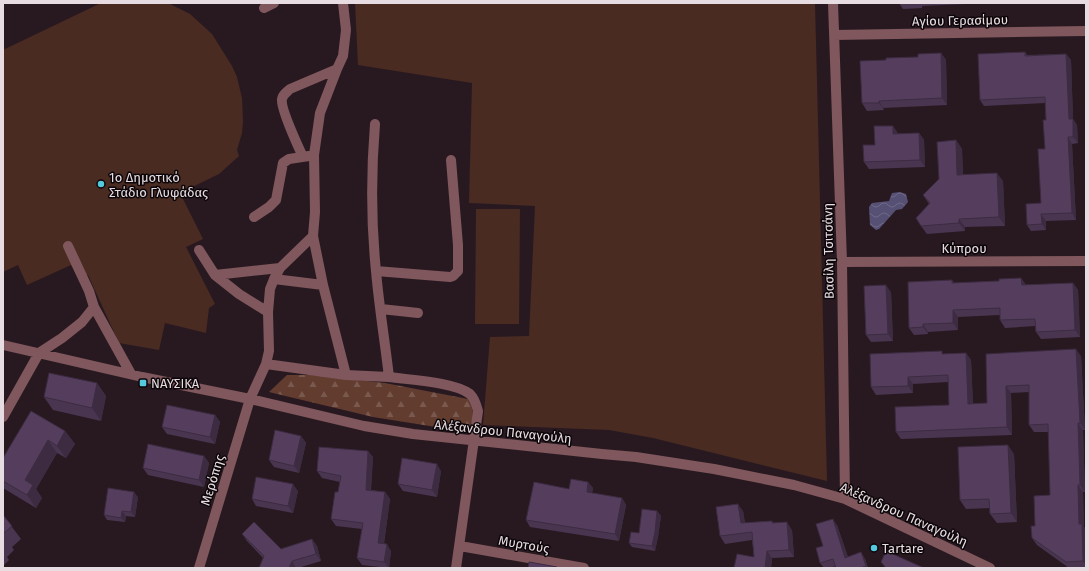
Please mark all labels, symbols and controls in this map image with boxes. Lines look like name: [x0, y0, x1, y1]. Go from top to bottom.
street label: Αγίου Γερασίμου: [912, 12, 1008, 29]
place label: 1ο Δημοτικό Στάδιο Γλυφάδας: [109, 170, 208, 200]
marker: 1ο Δημοτικό Στάδιο Γλυφάδας: [96, 179, 106, 189]
street label: Βασίλη Τσιτσάνη: [820, 203, 837, 299]
street label: Κύπρου: [941, 241, 987, 256]
place label: ΝΑΥΣΙΚΑ: [151, 376, 200, 391]
marker: ΝΑΥΣΙΚΑ: [138, 378, 148, 388]
street label: Αλέξανδρου Παναγούλη: [433, 417, 572, 447]
street label: Μερόπης: [198, 453, 227, 508]
street label: Αλέξανδρου Παναγούλη: [837, 480, 970, 550]
street label: Μυρτούς: [497, 533, 551, 556]
place label: Tartare: [882, 541, 924, 556]
marker: Tartare: [869, 543, 879, 553]

